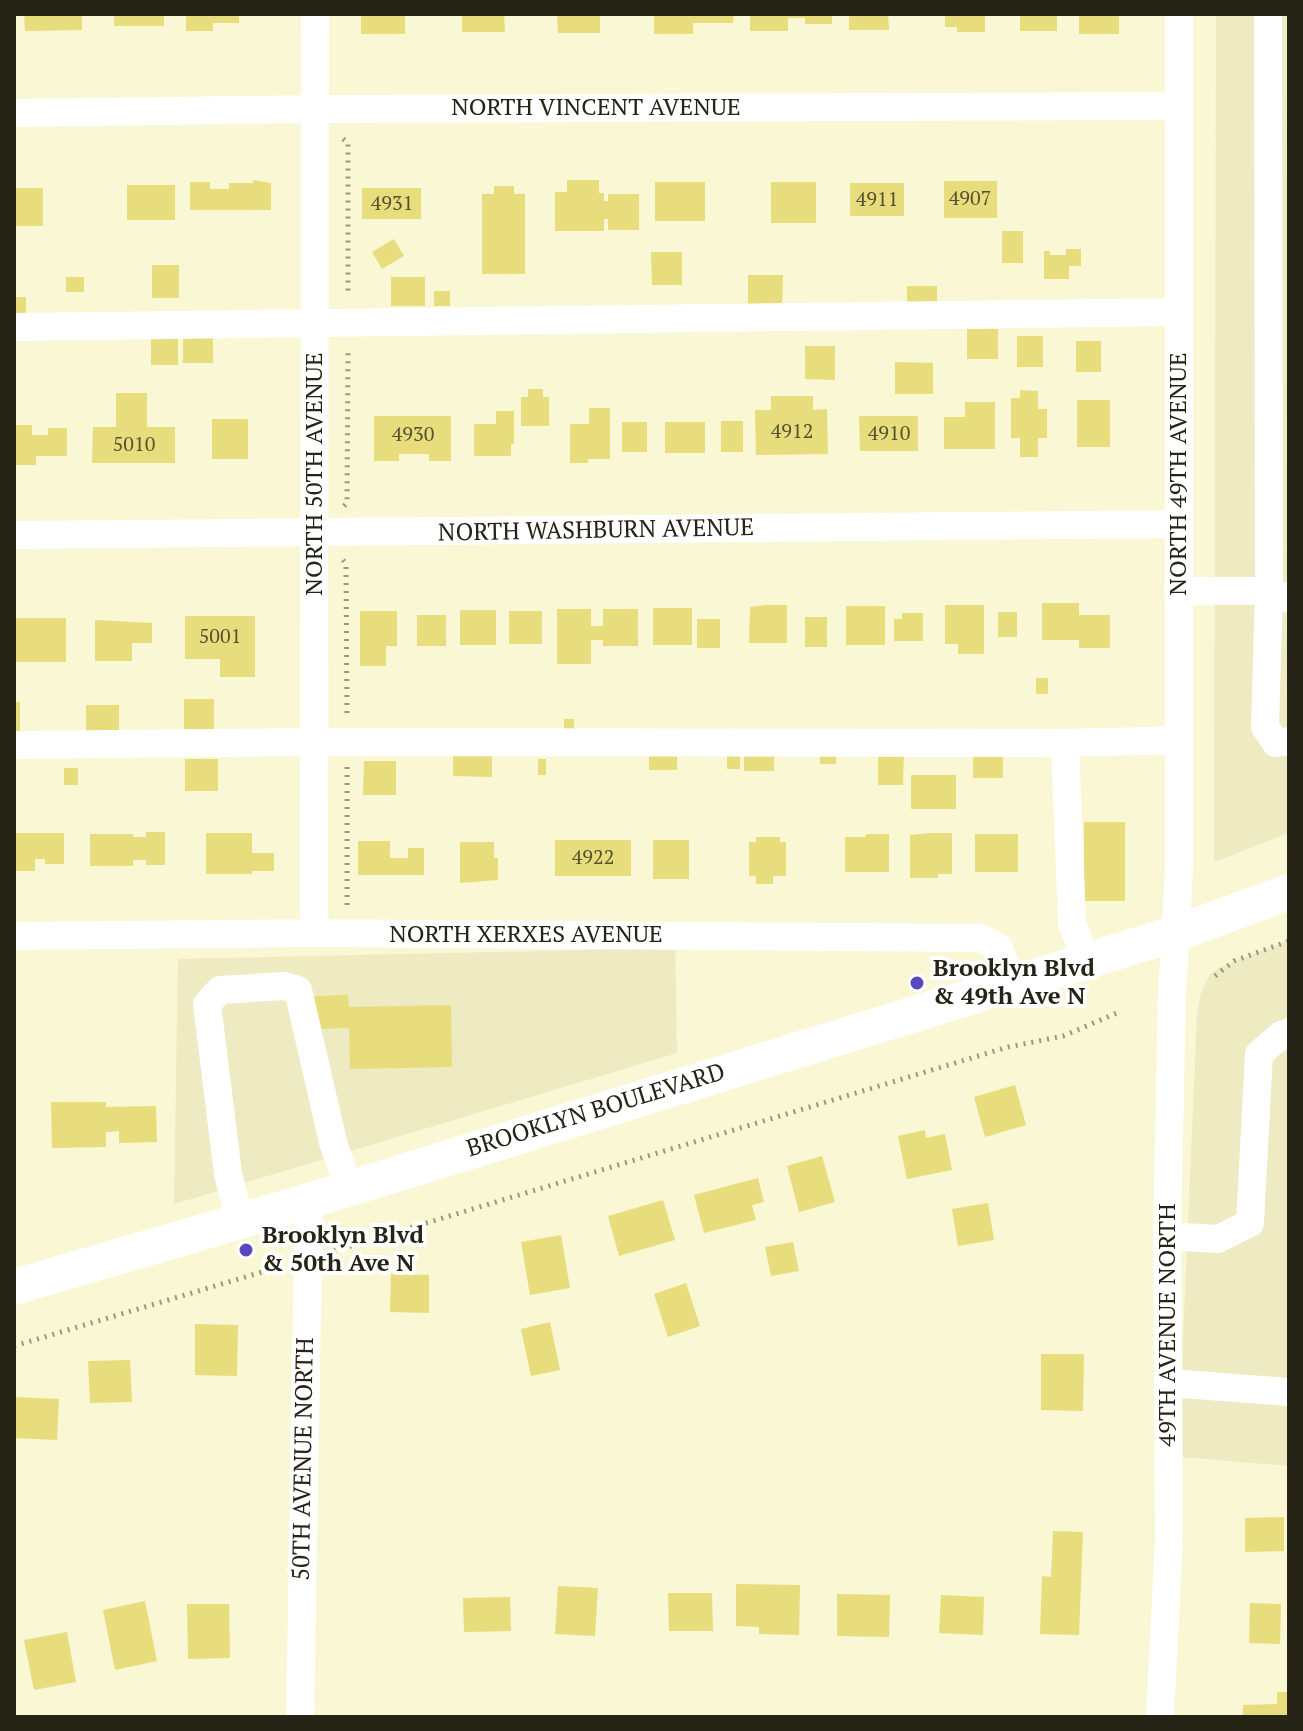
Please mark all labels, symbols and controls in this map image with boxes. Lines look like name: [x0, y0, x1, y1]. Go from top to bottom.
street label: NORTH VINCENT AVENUE: [451, 94, 741, 122]
house number: 4907: [949, 187, 991, 211]
house number: 4911: [856, 188, 898, 212]
house number: 4931: [371, 192, 413, 216]
street label: NORTH 50TH AVENUE: [301, 352, 329, 596]
street label: NORTH 49TH AVENUE: [1165, 352, 1193, 596]
house number: 4912: [771, 420, 813, 444]
house number: 4910: [868, 422, 910, 446]
house number: 4930: [392, 423, 434, 447]
house number: 5010: [113, 433, 155, 457]
street label: NORTH WASHBURN AVENUE: [438, 514, 754, 548]
house number: 5001: [199, 625, 241, 649]
house number: 4922: [572, 846, 614, 870]
street label: NORTH XERXES AVENUE: [389, 921, 663, 949]
place label: Brooklyn Blvd & 49th Ave N: [933, 955, 1095, 1011]
marker: Brooklyn Blvd & 49th Ave N: [908, 974, 926, 992]
street label: BROOKLYN BOULEVARD: [463, 1058, 729, 1164]
street label: 49TH AVENUE NORTH: [1154, 1203, 1182, 1447]
place label: Brooklyn Blvd & 50th Ave N: [262, 1222, 424, 1278]
marker: Brooklyn Blvd & 50th Ave N: [237, 1241, 255, 1259]
street label: 50TH AVENUE NORTH: [287, 1337, 321, 1581]

